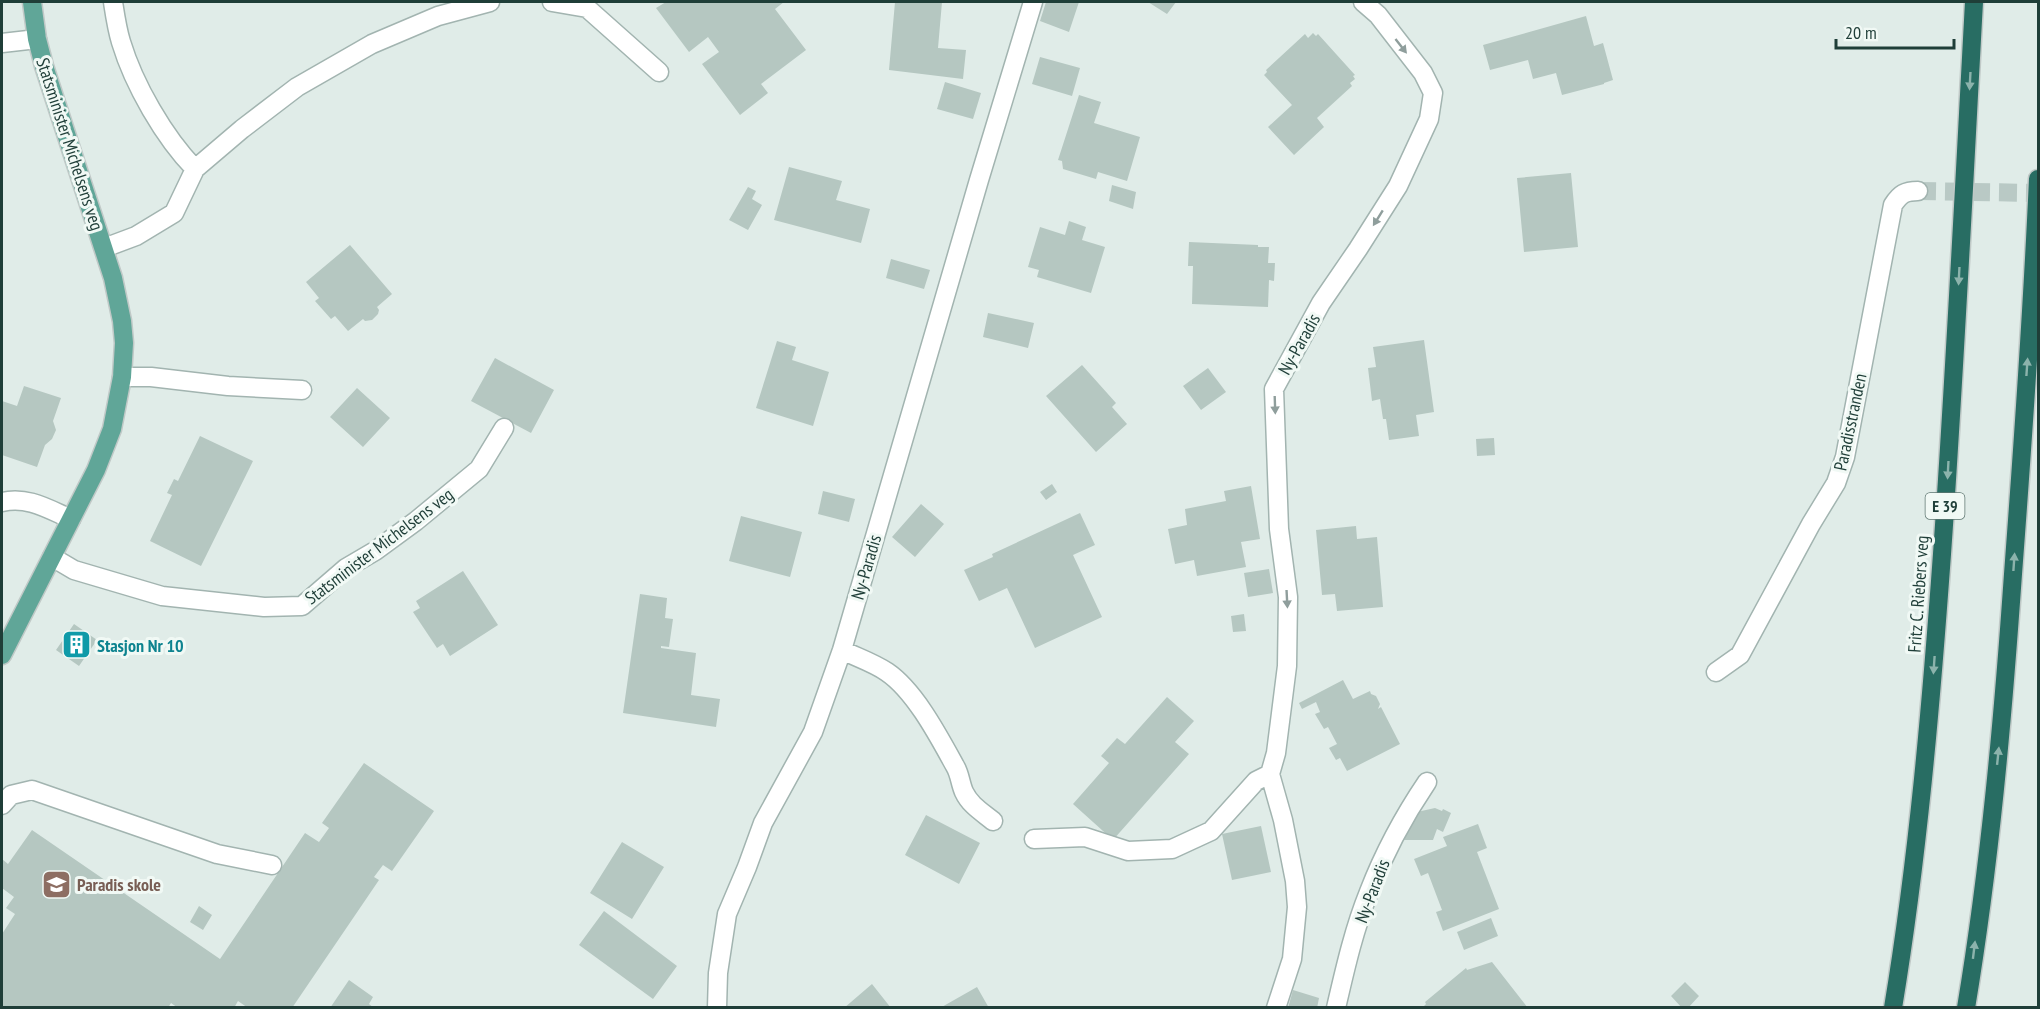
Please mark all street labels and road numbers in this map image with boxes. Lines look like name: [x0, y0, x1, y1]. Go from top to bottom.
street label: Statsminister Michelsens veg: [31, 55, 109, 233]
street label: Ny-Paradis: [1273, 309, 1325, 379]
street label: Paradisstranden: [1828, 371, 1872, 473]
street label: Statsminister Michelsens veg: [300, 483, 458, 609]
road number: E 39: [1926, 493, 1964, 519]
street label: Ny-Paradis: [846, 532, 886, 602]
street label: Fritz C. Riebers veg: [1902, 535, 1934, 653]
street label: Ny-Paradis: [1349, 856, 1395, 926]

